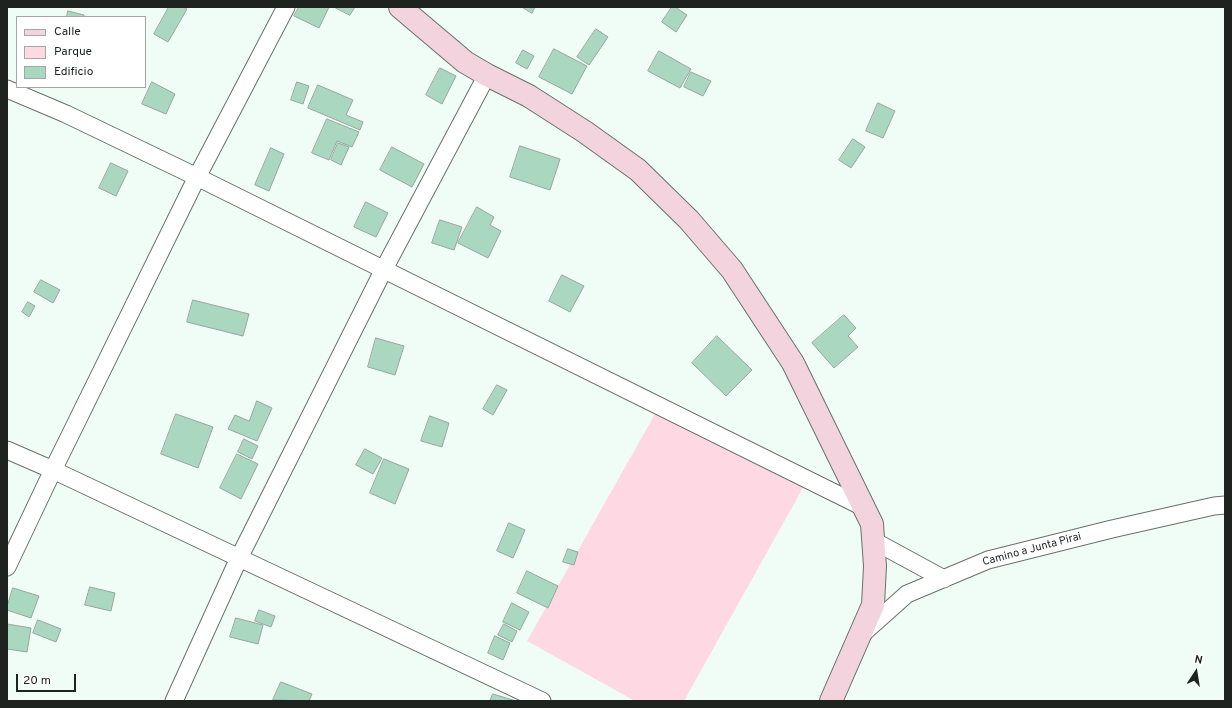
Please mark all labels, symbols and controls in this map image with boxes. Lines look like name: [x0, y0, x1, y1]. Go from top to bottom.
legend: [16, 16, 146, 88]
text: Calle: [54, 24, 81, 40]
text: Parque: [54, 44, 92, 60]
text: Edificio: [54, 64, 93, 80]
street label: Camino a Junta Pirai: [981, 530, 1083, 570]
north arrow: [1176, 652, 1216, 692]
text: N: [1193, 653, 1204, 668]
scale bar: [18, 666, 78, 692]
text: 20 m: [23, 673, 51, 689]

